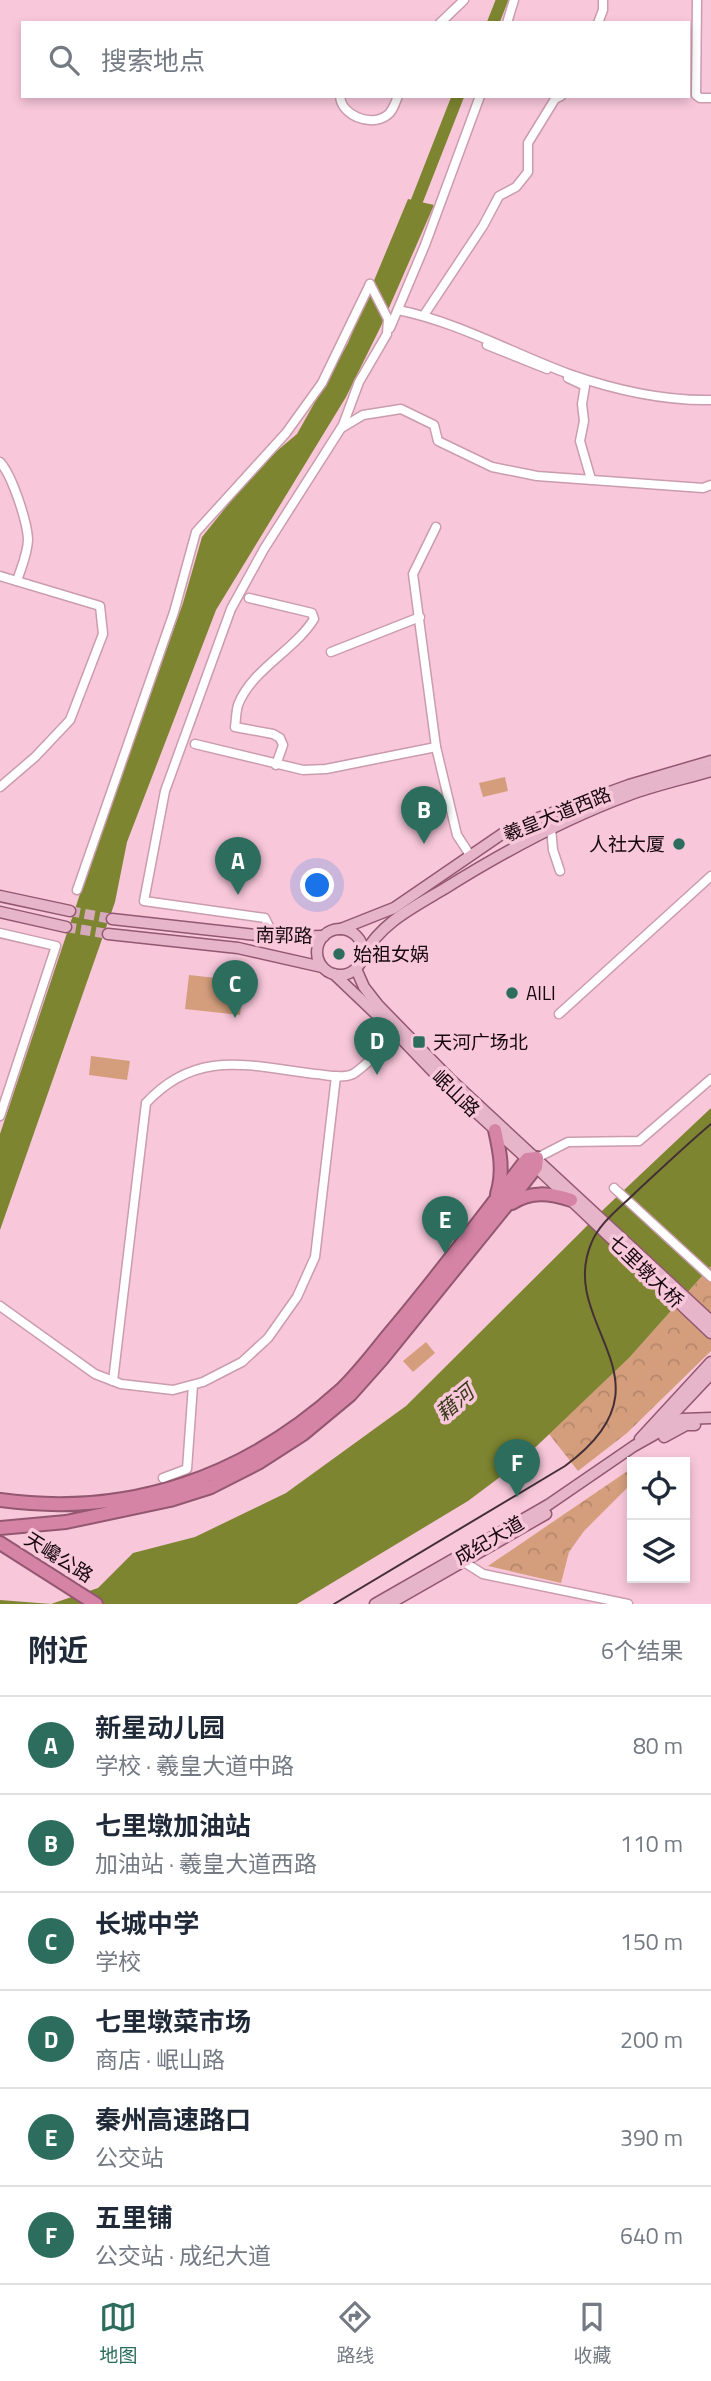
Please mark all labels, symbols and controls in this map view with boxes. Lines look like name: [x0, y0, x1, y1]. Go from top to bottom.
search box: [21, 21, 690, 98]
icon: search: [45, 41, 83, 79]
text: 搜索地点: [101, 41, 205, 80]
street label: 羲皇大道西路: [499, 779, 615, 848]
pin: B: [401, 786, 447, 844]
place label: 人社大厦: [589, 829, 665, 858]
marker: 人社大厦: [671, 836, 687, 852]
pin: A: [215, 837, 261, 895]
your location: [300, 868, 334, 902]
street label: 南郭路: [255, 920, 313, 949]
place label: 始祖女娲: [353, 939, 429, 968]
marker: 始祖女娲: [331, 946, 347, 962]
pin: C: [212, 960, 258, 1018]
place label: AILI: [526, 978, 556, 1007]
marker: AILI: [504, 985, 520, 1001]
pin: D: [354, 1017, 400, 1075]
place label: 天河广场北: [433, 1027, 528, 1056]
marker: 天河广场北: [411, 1034, 427, 1050]
street label: 岷山路: [426, 1062, 487, 1123]
pin: E: [422, 1196, 468, 1254]
street label: 七里墩大桥: [602, 1227, 691, 1314]
water label: 藉河: [428, 1374, 484, 1428]
pin: F: [494, 1439, 540, 1497]
map controls: [627, 1457, 690, 1583]
button: locate: [627, 1457, 690, 1520]
street label: 成纪大道: [449, 1508, 529, 1571]
button: layers: [627, 1520, 690, 1583]
street label: 天巉公路: [19, 1524, 99, 1589]
text: 附近: [28, 1627, 88, 1673]
text: 6个结果: [601, 1633, 683, 1668]
text: 新星动儿园: [95, 1708, 225, 1747]
text: A: [44, 1728, 58, 1763]
text: 80 m: [633, 1728, 683, 1763]
text: 学校 · 羲皇大道中路: [95, 1748, 294, 1783]
text: 七里墩加油站: [95, 1806, 251, 1845]
text: B: [44, 1826, 58, 1861]
text: 110 m: [620, 1826, 683, 1861]
text: 加油站 · 羲皇大道西路: [95, 1846, 317, 1881]
text: 长城中学: [95, 1904, 199, 1943]
text: C: [45, 1924, 57, 1959]
text: 150 m: [620, 1924, 683, 1959]
text: 学校: [95, 1944, 141, 1979]
text: 七里墩菜市场: [95, 2002, 251, 2041]
text: D: [44, 2022, 58, 2057]
text: 200 m: [620, 2022, 683, 2057]
text: 商店 · 岷山路: [95, 2042, 225, 2077]
text: 秦州高速路口: [95, 2100, 251, 2139]
text: E: [45, 2120, 57, 2155]
text: 390 m: [620, 2120, 683, 2155]
text: 公交站: [95, 2140, 164, 2175]
text: 五里铺: [95, 2198, 173, 2237]
text: F: [45, 2218, 57, 2253]
text: 640 m: [620, 2218, 683, 2253]
text: 公交站 · 成纪大道: [95, 2238, 271, 2273]
tab: 地图: [99, 2298, 138, 2369]
tab: 路线: [336, 2298, 375, 2369]
tab: 收藏: [573, 2298, 612, 2369]

